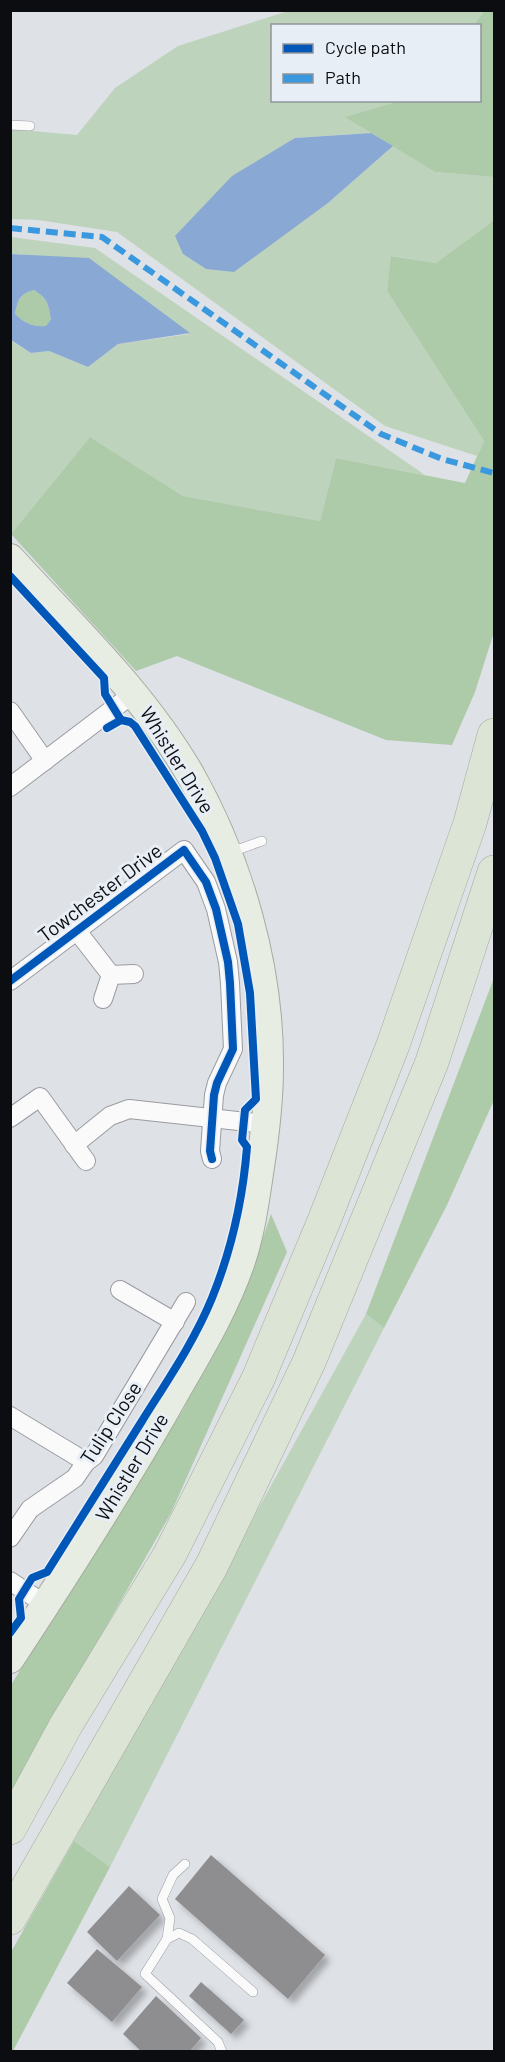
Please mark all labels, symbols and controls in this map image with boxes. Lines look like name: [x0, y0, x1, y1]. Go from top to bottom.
legend: [271, 24, 481, 102]
text: Cycle path: [325, 36, 406, 58]
text: Path: [325, 66, 361, 88]
street label: Whistler Drive: [135, 702, 220, 817]
street label: Towchester Drive: [33, 838, 166, 947]
street label: Tulip Close: [75, 1377, 146, 1468]
street label: Whistler Drive: [90, 1408, 173, 1525]

